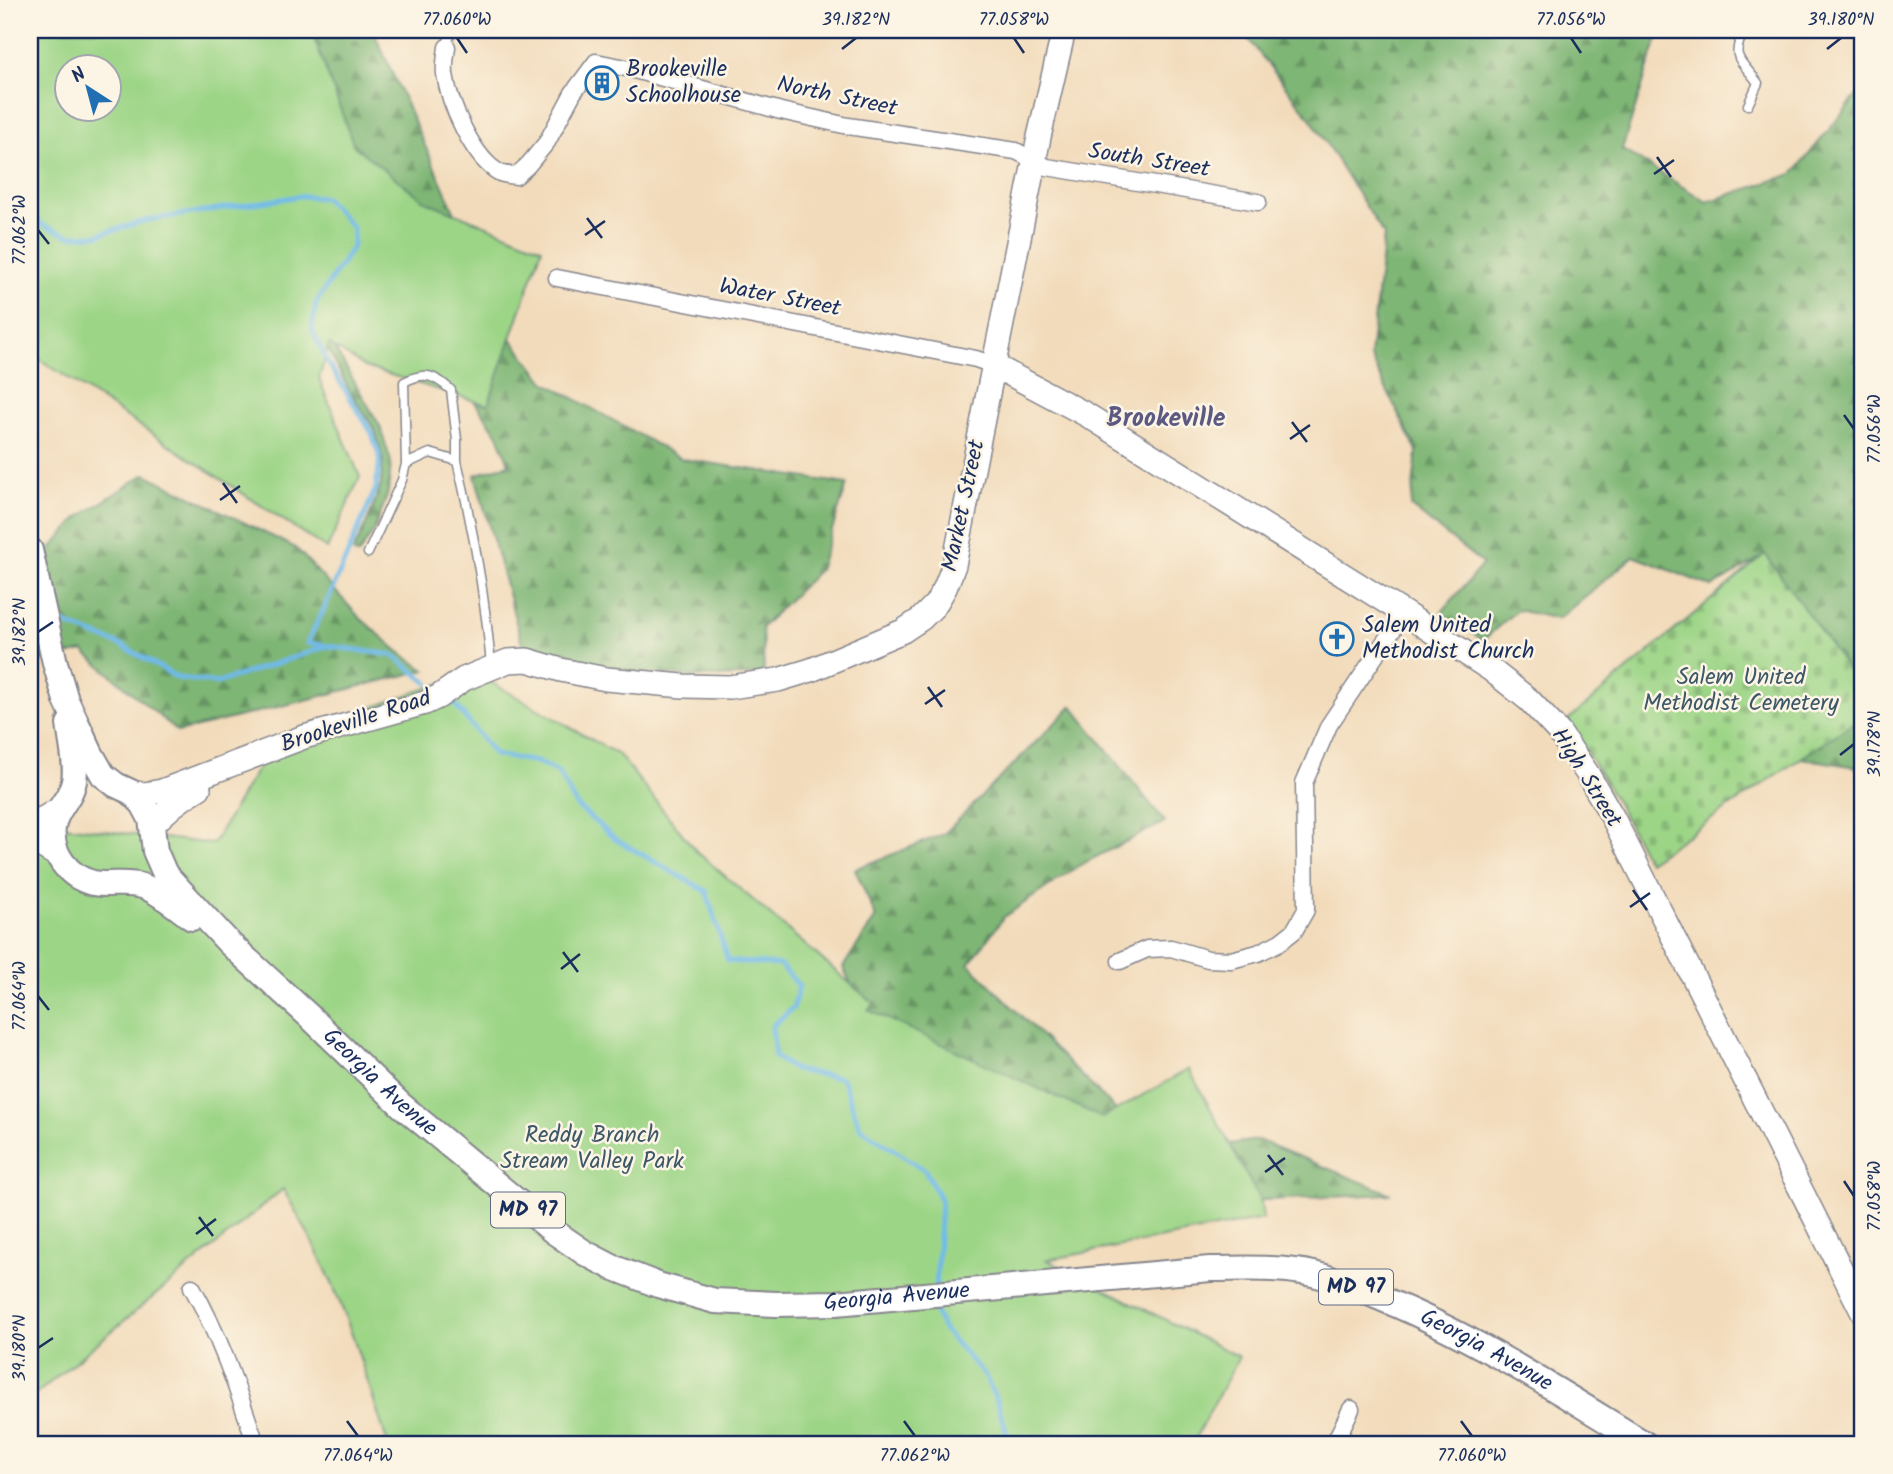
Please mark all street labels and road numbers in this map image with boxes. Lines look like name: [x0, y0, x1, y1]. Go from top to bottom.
street label: North Street: [773, 67, 902, 128]
street label: South Street: [1086, 134, 1213, 189]
street label: Water Street: [716, 269, 845, 328]
street label: Market Street: [932, 436, 996, 575]
street label: Brookeville Road: [276, 681, 436, 763]
street label: High Street: [1541, 721, 1631, 836]
street label: Georgia Avenue: [314, 1020, 445, 1146]
road number: MD 97: [491, 1192, 565, 1228]
road number: MD 97: [1319, 1270, 1393, 1304]
street label: Georgia Avenue: [823, 1273, 971, 1321]
street label: Georgia Avenue: [1414, 1300, 1560, 1402]

